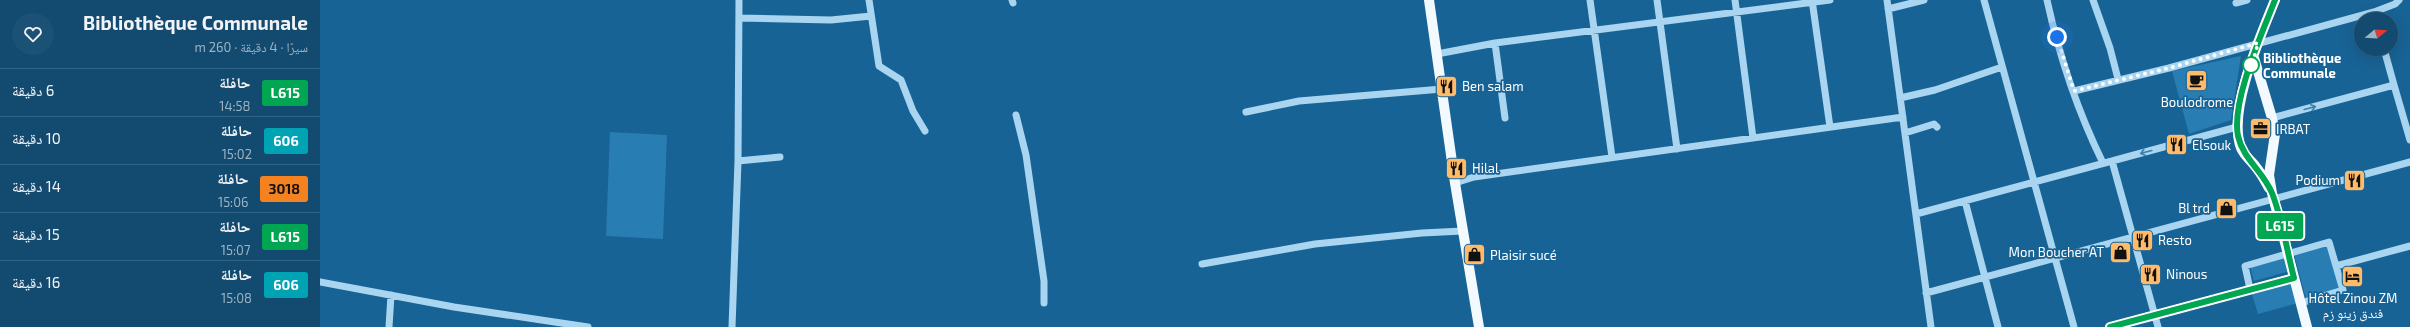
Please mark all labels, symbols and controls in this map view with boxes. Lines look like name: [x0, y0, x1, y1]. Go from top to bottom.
text: Bibliothèque Communale: [83, 11, 308, 34]
north arrow: [2354, 12, 2398, 56]
map controls: [2354, 12, 2398, 56]
button: heart: [12, 13, 54, 55]
your location: [2047, 27, 2067, 47]
text: سيرًا · 4 دقيقة · 260 m: [194, 39, 308, 55]
place label: Bibliothèque Communale: [2263, 50, 2341, 81]
marker: Bibliothèque Communale: [2242, 56, 2260, 74]
cafe icon: Boulodrome: [2184, 67, 2210, 93]
text: حافلة: [219, 73, 250, 91]
restaurant icon: Ben salam: [1434, 73, 1460, 99]
place label: Ben salam: [1462, 78, 1524, 94]
text: 6 دقيقة: [12, 81, 54, 99]
text: L615: [270, 84, 300, 101]
place label: Boulodrome: [2161, 94, 2233, 110]
text: 14:58: [219, 98, 250, 114]
one-way arrow: [2303, 104, 2316, 111]
office icon: IRBAT: [2247, 116, 2273, 142]
text: حافلة: [221, 121, 252, 139]
place label: IRBAT: [2276, 121, 2311, 137]
text: 10 دقيقة: [12, 129, 61, 147]
text: 606: [273, 132, 299, 149]
restaurant icon: Elsouk: [2164, 132, 2190, 158]
place label: Elsouk: [2192, 137, 2232, 153]
text: 15:02: [222, 146, 252, 162]
one-way arrow: [2140, 149, 2153, 156]
restaurant icon: Hilal: [1443, 155, 1469, 181]
place label: Hilal: [1472, 160, 1499, 176]
restaurant icon: Podium: [2342, 167, 2368, 193]
text: حافلة: [217, 169, 248, 187]
place label: Podium: [2296, 172, 2340, 188]
text: 14 دقيقة: [12, 177, 61, 195]
text: 3018: [268, 180, 300, 197]
text: 15:06: [218, 194, 248, 210]
shop icon: Bl trd: [2213, 195, 2239, 221]
place label: Bl trd: [2178, 200, 2210, 216]
line badge: L615: [2252, 213, 2308, 239]
text: حافلة: [219, 217, 250, 235]
text: L615: [2265, 217, 2295, 234]
text: 15 دقيقة: [12, 225, 60, 243]
restaurant icon: Resto: [2129, 227, 2155, 253]
text: L615: [270, 228, 300, 245]
place label: Resto: [2158, 232, 2192, 248]
shop icon: Mon Boucher AT: [2107, 239, 2133, 265]
text: 15:07: [221, 242, 250, 258]
shop icon: Plaisir sucé: [1461, 242, 1487, 268]
place label: Mon Boucher AT: [2009, 244, 2104, 260]
place label: Plaisir sucé: [1490, 247, 1557, 263]
restaurant icon: Ninous: [2138, 261, 2164, 287]
hotel icon: Hôtel Zinou ZM فندق زينو زم: [2340, 263, 2366, 289]
text: حافلة: [221, 265, 252, 283]
place label: Ninous: [2166, 266, 2207, 282]
text: 16 دقيقة: [12, 273, 60, 291]
text: 606: [273, 276, 299, 293]
text: 15:08: [221, 290, 252, 306]
place label: Hôtel Zinou ZM فندق زينو زم: [2308, 290, 2398, 322]

